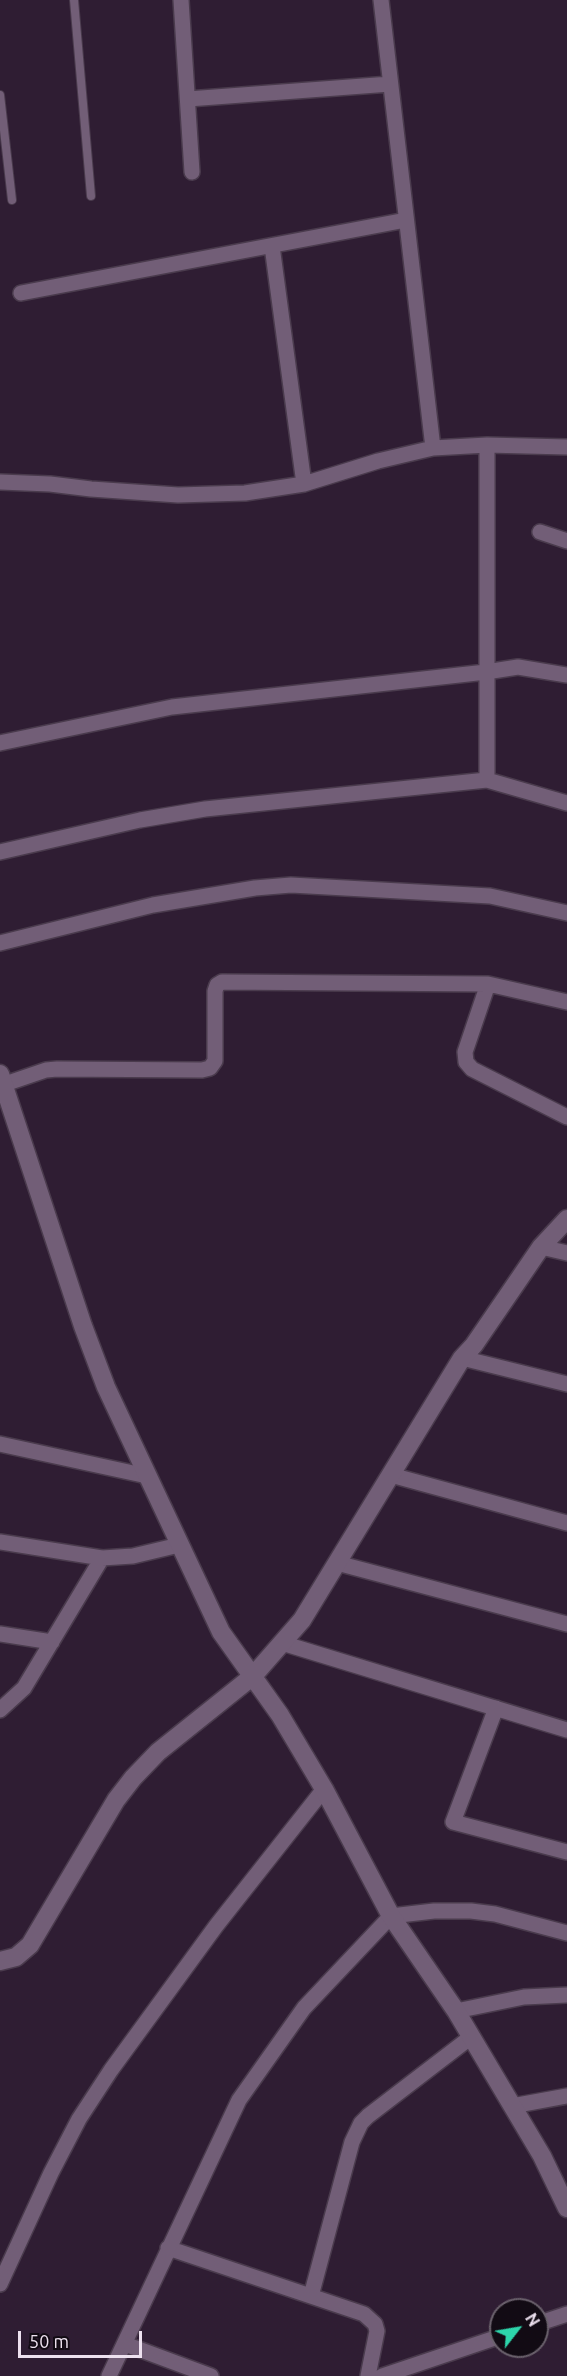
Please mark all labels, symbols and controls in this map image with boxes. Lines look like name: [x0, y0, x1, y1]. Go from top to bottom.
north arrow: [489, 2298, 549, 2358]
text: N: [522, 2310, 544, 2330]
scale bar: [21, 2319, 146, 2357]
text: 50 m: [29, 2331, 69, 2351]

